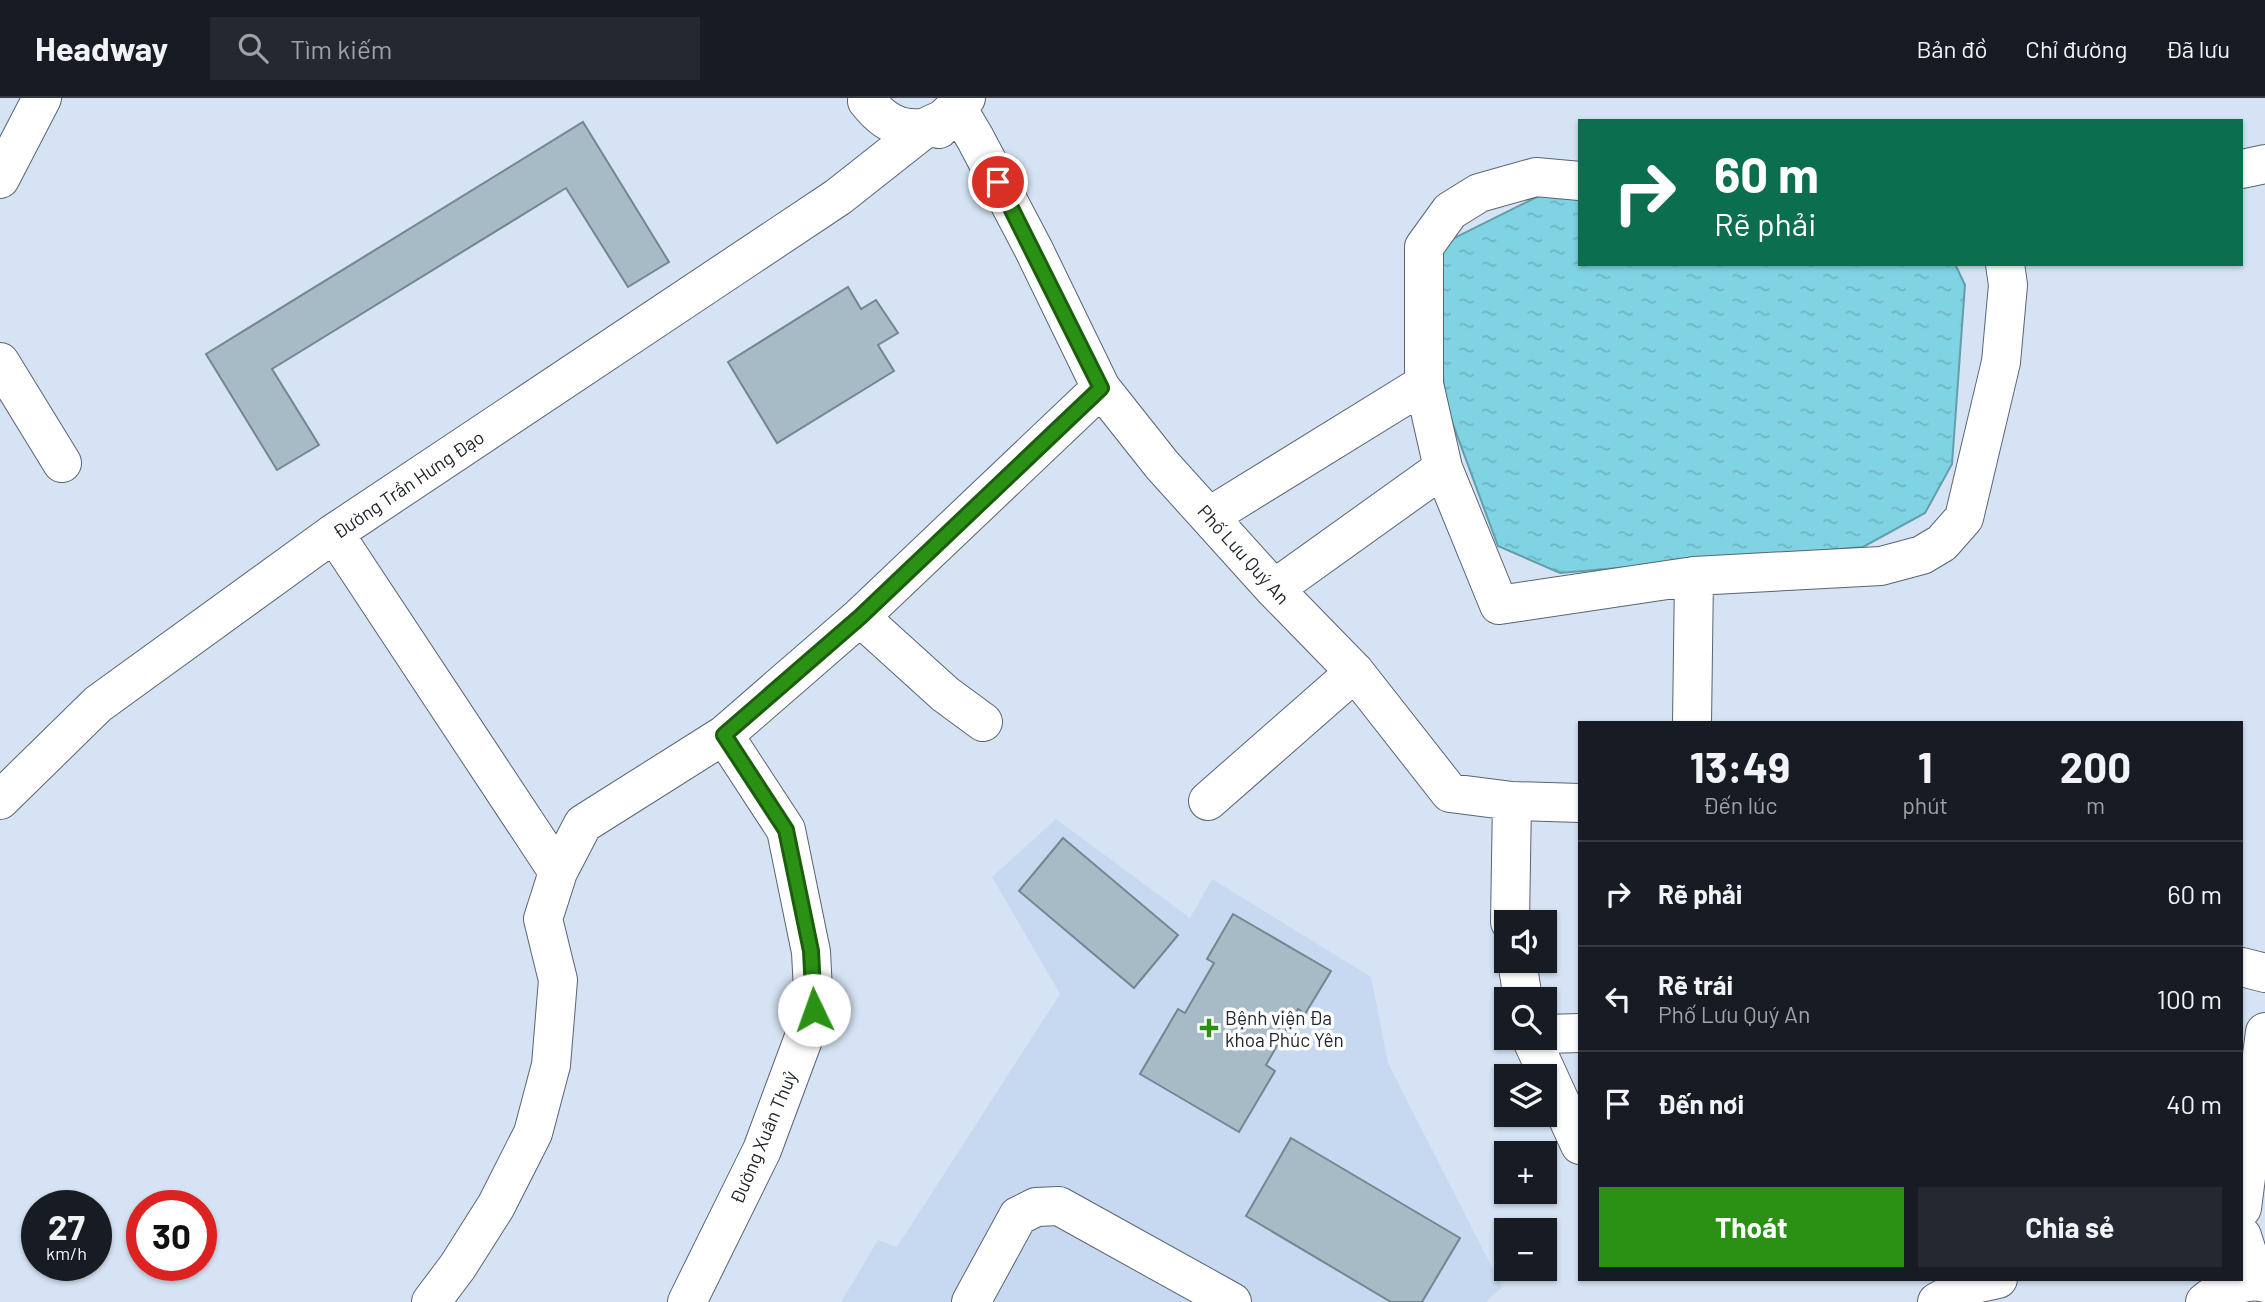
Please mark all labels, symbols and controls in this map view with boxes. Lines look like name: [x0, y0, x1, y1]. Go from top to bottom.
search box: [210, 17, 700, 80]
text: Headway: [35, 28, 168, 68]
icon: search: [234, 29, 272, 67]
text: Tìm kiếm: [290, 33, 392, 64]
text: Bản đồ: [1916, 34, 1987, 63]
text: Chỉ đường: [2025, 34, 2127, 63]
text: Đã lưu: [2165, 34, 2230, 63]
text: 60 m: [1714, 144, 1819, 203]
icon: right: [1599, 147, 1690, 238]
pin: [968, 152, 1028, 212]
icon: arrive: [979, 163, 1017, 201]
text: Rẽ phải: [1714, 204, 1816, 242]
street label: Đường Trần Hưng Đạo: [328, 425, 488, 543]
street label: Phố Lưu Quý An: [1193, 500, 1295, 608]
text: 13:49: [1690, 741, 1790, 791]
text: 1: [1918, 741, 1933, 791]
text: 200: [2060, 741, 2131, 791]
text: Đến lúc: [1703, 791, 1777, 819]
text: phút: [1902, 791, 1948, 819]
text: m: [2086, 791, 2105, 819]
icon: right: [1599, 875, 1637, 913]
text: Rẽ phải: [1658, 878, 1742, 909]
text: 60 m: [2167, 878, 2222, 909]
map controls: [1494, 910, 1557, 1281]
button: sound: [1494, 910, 1557, 973]
text: Rẽ trái: [1658, 969, 1733, 1000]
position arrow: [777, 973, 851, 1047]
icon: left: [1599, 980, 1637, 1018]
text: 100 m: [2157, 983, 2222, 1014]
button: search: [1494, 987, 1557, 1050]
text: Phố Lưu Quý An: [1658, 1000, 1810, 1028]
place label: Bệnh viện Đa khoa Phúc Yên: [1225, 1006, 1344, 1051]
marker: Bệnh viện Đa khoa Phúc Yên: [1199, 1018, 1219, 1038]
button: layers: [1494, 1064, 1557, 1127]
street label: Đường Xuân Thuỷ: [725, 1067, 802, 1207]
icon: arrive: [1599, 1085, 1637, 1123]
text: Đến nơi: [1658, 1088, 1744, 1119]
text: 40 m: [2166, 1088, 2222, 1119]
button: +: [1494, 1141, 1557, 1204]
button: Thoát: [1599, 1187, 1904, 1267]
button: Chia sẻ: [1918, 1187, 2222, 1267]
speed limit sign: 30: [126, 1190, 217, 1281]
text: 27: [48, 1205, 85, 1247]
button: −: [1494, 1218, 1557, 1281]
text: km/h: [46, 1242, 87, 1264]

